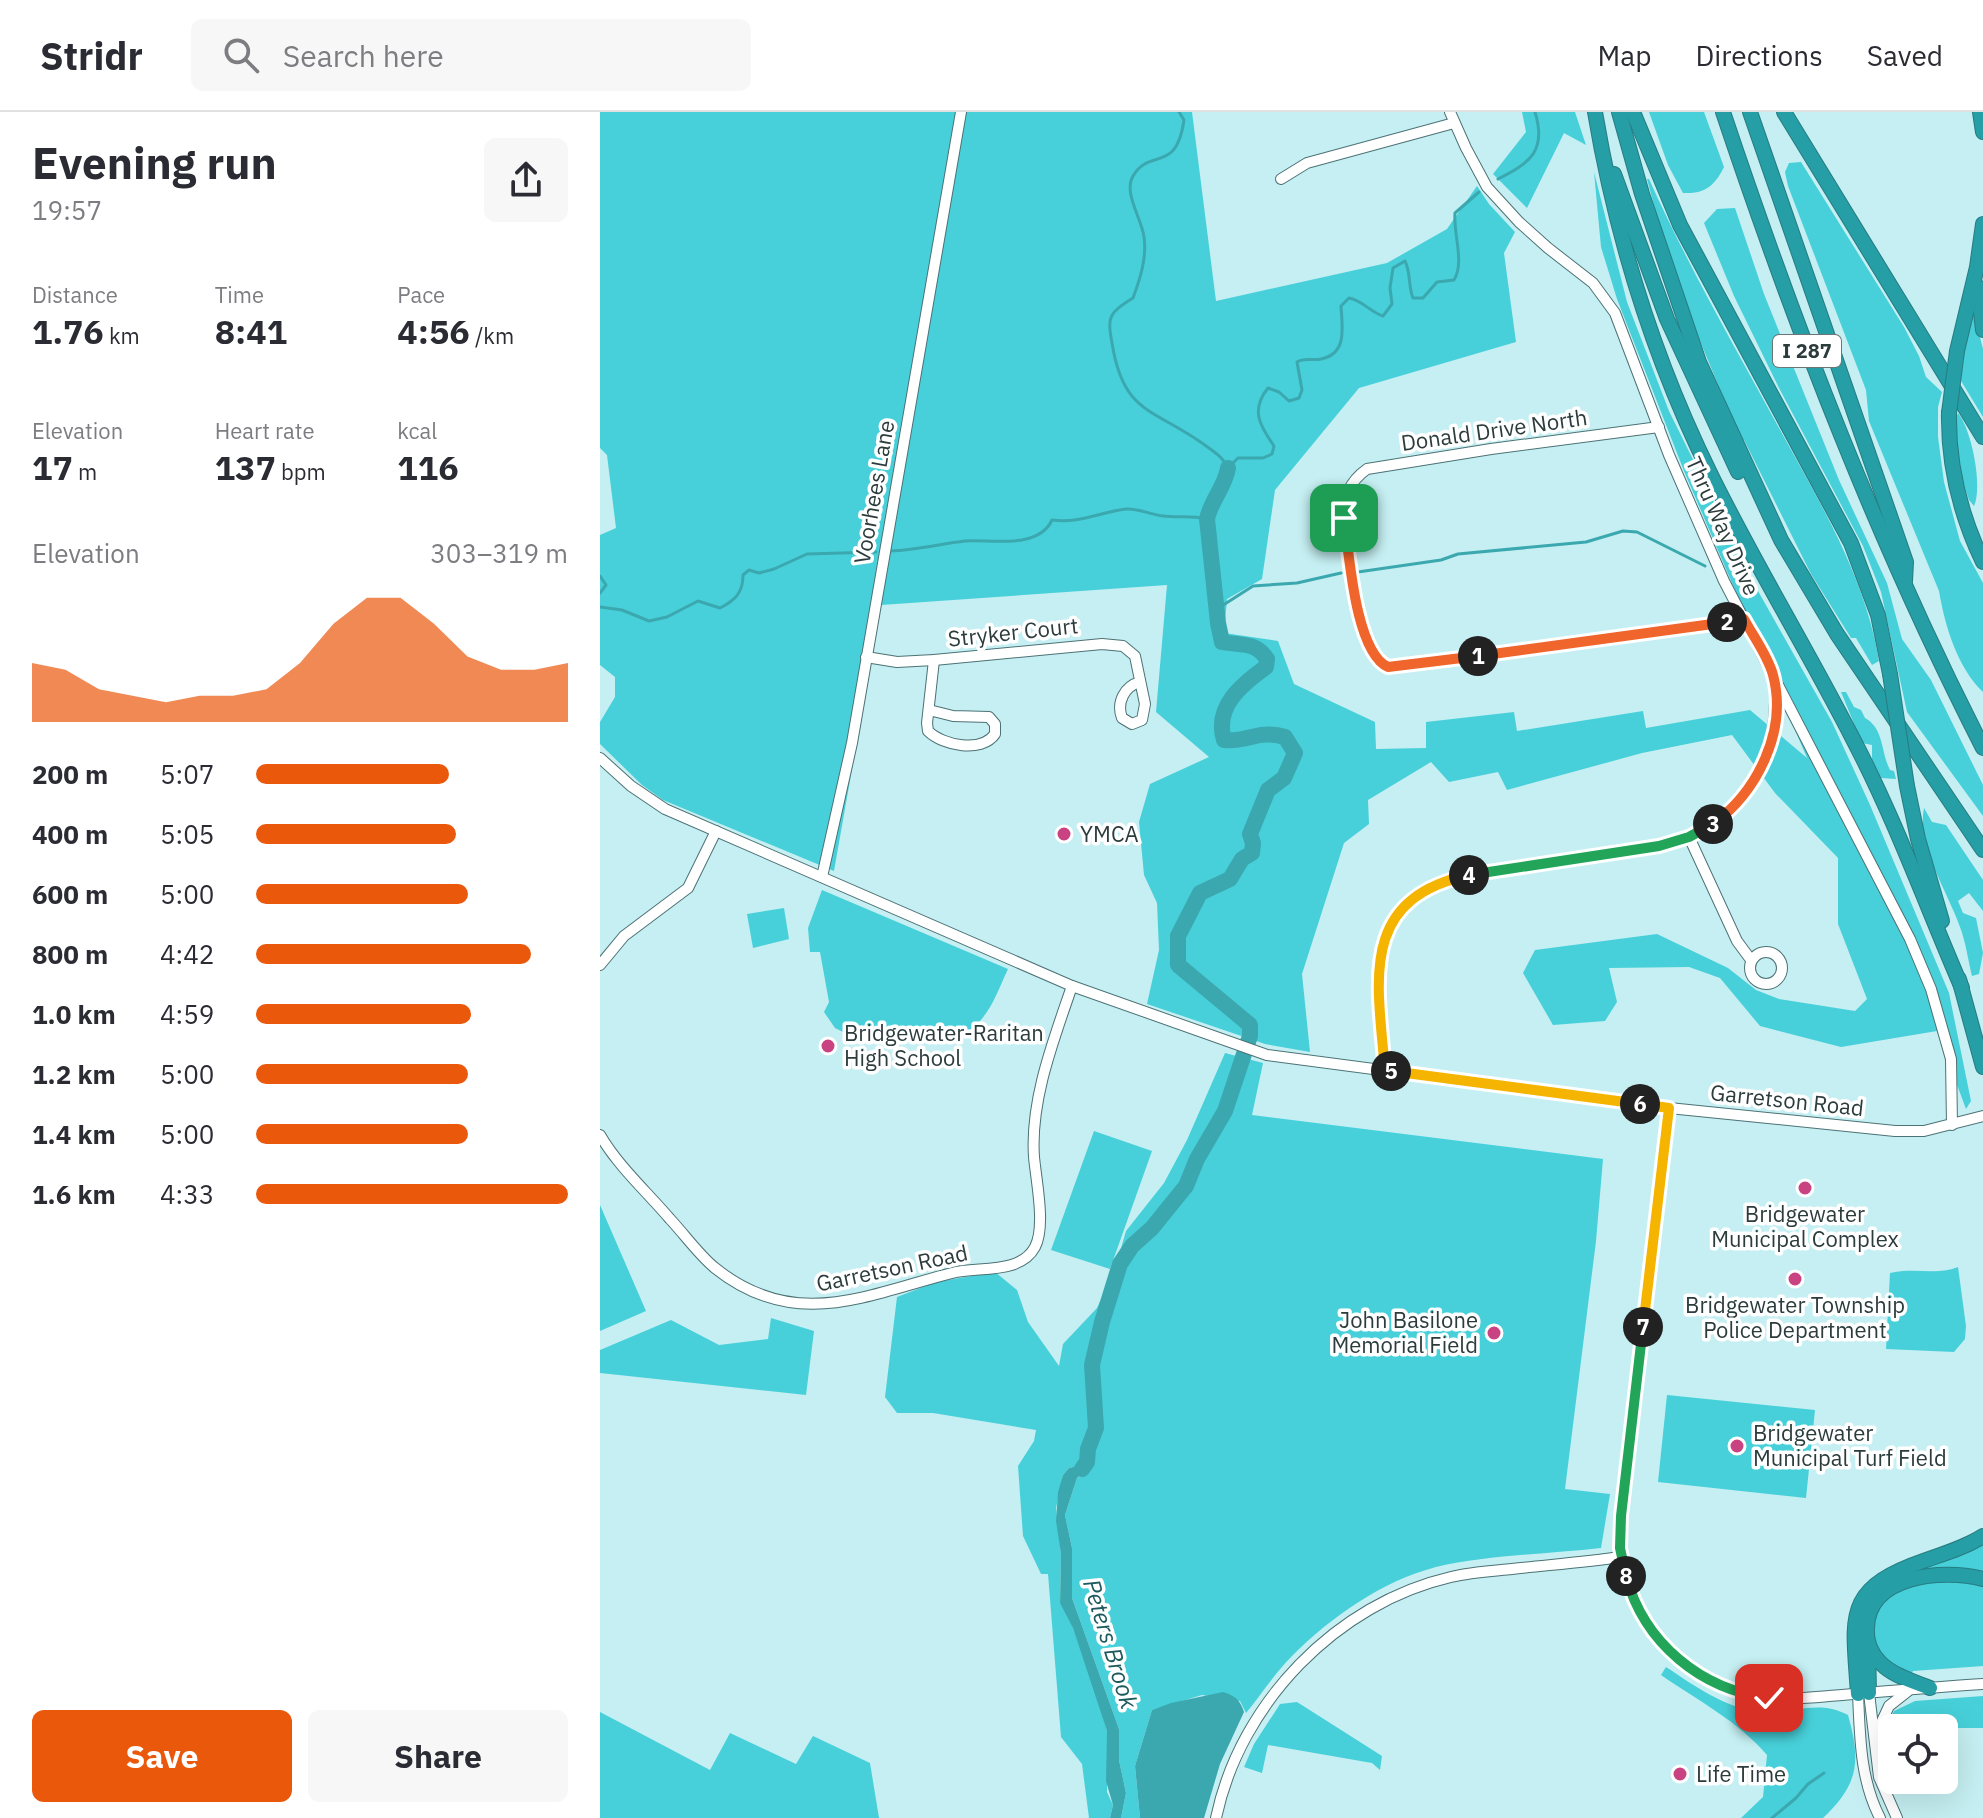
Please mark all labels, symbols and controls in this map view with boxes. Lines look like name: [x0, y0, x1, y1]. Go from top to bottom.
search box: [191, 19, 751, 91]
text: Stridr: [40, 31, 143, 80]
icon: search: [219, 33, 263, 77]
text: Search here: [283, 36, 444, 75]
text: Map: [1597, 37, 1651, 74]
text: Directions: [1695, 37, 1823, 74]
text: Saved: [1867, 37, 1943, 74]
text: Evening run: [32, 134, 277, 191]
button: share: [484, 138, 568, 222]
text: 19:57: [32, 193, 102, 227]
text: Distance: [32, 280, 118, 309]
text: Time: [215, 280, 264, 309]
text: Pace: [397, 280, 445, 309]
text: 1.76: [32, 309, 104, 353]
text: 8:41: [215, 309, 287, 353]
text: 4:56: [397, 309, 470, 353]
text: km: [104, 321, 140, 350]
text: /km: [470, 321, 514, 350]
road number: I 287: [1773, 335, 1841, 367]
street label: Donald Drive North: [1399, 402, 1589, 457]
text: Elevation: [32, 416, 123, 445]
text: Heart rate: [215, 416, 315, 445]
text: kcal: [397, 416, 437, 445]
street label: Voorhees Lane: [847, 418, 900, 566]
text: 17: [32, 445, 73, 489]
text: 137: [215, 445, 276, 489]
text: 116: [397, 445, 459, 489]
street label: Thru Way Drive: [1680, 452, 1767, 600]
text: m: [73, 457, 97, 486]
text: bpm: [276, 457, 326, 486]
pin: [1310, 484, 1378, 552]
icon: arrive: [1322, 496, 1366, 540]
text: Elevation: [32, 536, 140, 570]
text: 303–319 m: [430, 536, 568, 570]
pin: 2: [1707, 602, 1747, 642]
text: 2: [1720, 607, 1734, 636]
street label: Stryker Court: [946, 610, 1079, 653]
pin: 1: [1458, 636, 1498, 676]
text: 1: [1471, 641, 1485, 670]
text: 200 m: [32, 757, 108, 791]
text: 5:07: [160, 757, 214, 791]
pin: 3: [1693, 804, 1733, 844]
text: 3: [1706, 809, 1720, 838]
text: 400 m: [32, 817, 108, 851]
text: 5:05: [160, 817, 214, 851]
place label: YMCA: [1080, 819, 1139, 848]
marker: YMCA: [1055, 825, 1073, 843]
pin: 4: [1449, 855, 1489, 895]
text: 4: [1462, 860, 1476, 889]
text: 600 m: [32, 877, 108, 911]
text: 5:00: [160, 877, 214, 911]
text: 800 m: [32, 937, 108, 971]
text: 4:42: [160, 937, 214, 971]
text: 1.0 km: [32, 997, 116, 1031]
text: 4:59: [160, 997, 214, 1031]
place label: Bridgewater-Raritan High School: [844, 1018, 1044, 1072]
marker: Bridgewater-Raritan High School: [819, 1037, 837, 1055]
pin: 5: [1371, 1051, 1411, 1091]
text: 5: [1384, 1056, 1398, 1085]
text: 1.2 km: [32, 1057, 116, 1091]
text: 5:00: [160, 1057, 214, 1091]
street label: Garretson Road: [1709, 1077, 1865, 1122]
pin: 6: [1620, 1084, 1660, 1124]
text: 6: [1633, 1089, 1647, 1118]
text: 1.4 km: [32, 1117, 116, 1151]
text: 5:00: [160, 1117, 214, 1151]
text: 1.6 km: [32, 1177, 116, 1211]
text: 4:33: [160, 1177, 214, 1211]
marker: Bridgewater Municipal Complex: [1796, 1179, 1814, 1197]
place label: Bridgewater Municipal Complex: [1711, 1199, 1899, 1253]
street label: Garretson Road: [813, 1237, 970, 1298]
marker: Bridgewater Township Police Department: [1786, 1270, 1804, 1288]
place label: Bridgewater Township Police Department: [1685, 1290, 1905, 1344]
place label: John Basilone Memorial Field: [1331, 1305, 1478, 1359]
pin: 7: [1623, 1307, 1663, 1347]
text: 7: [1636, 1312, 1650, 1341]
marker: John Basilone Memorial Field: [1485, 1324, 1503, 1342]
place label: Bridgewater Municipal Turf Field: [1753, 1418, 1947, 1472]
marker: Bridgewater Municipal Turf Field: [1728, 1437, 1746, 1455]
pin: 8: [1606, 1556, 1646, 1596]
text: 8: [1619, 1561, 1633, 1590]
water label: Peters Brook: [1076, 1575, 1146, 1713]
pin: [1735, 1664, 1803, 1732]
icon: check: [1747, 1676, 1791, 1720]
button: Save: [32, 1710, 292, 1802]
button: Share: [308, 1710, 568, 1802]
map controls: [1878, 1714, 1958, 1794]
button: locate: [1878, 1714, 1958, 1794]
place label: Life Time: [1696, 1759, 1786, 1788]
marker: Life Time: [1671, 1765, 1689, 1783]

